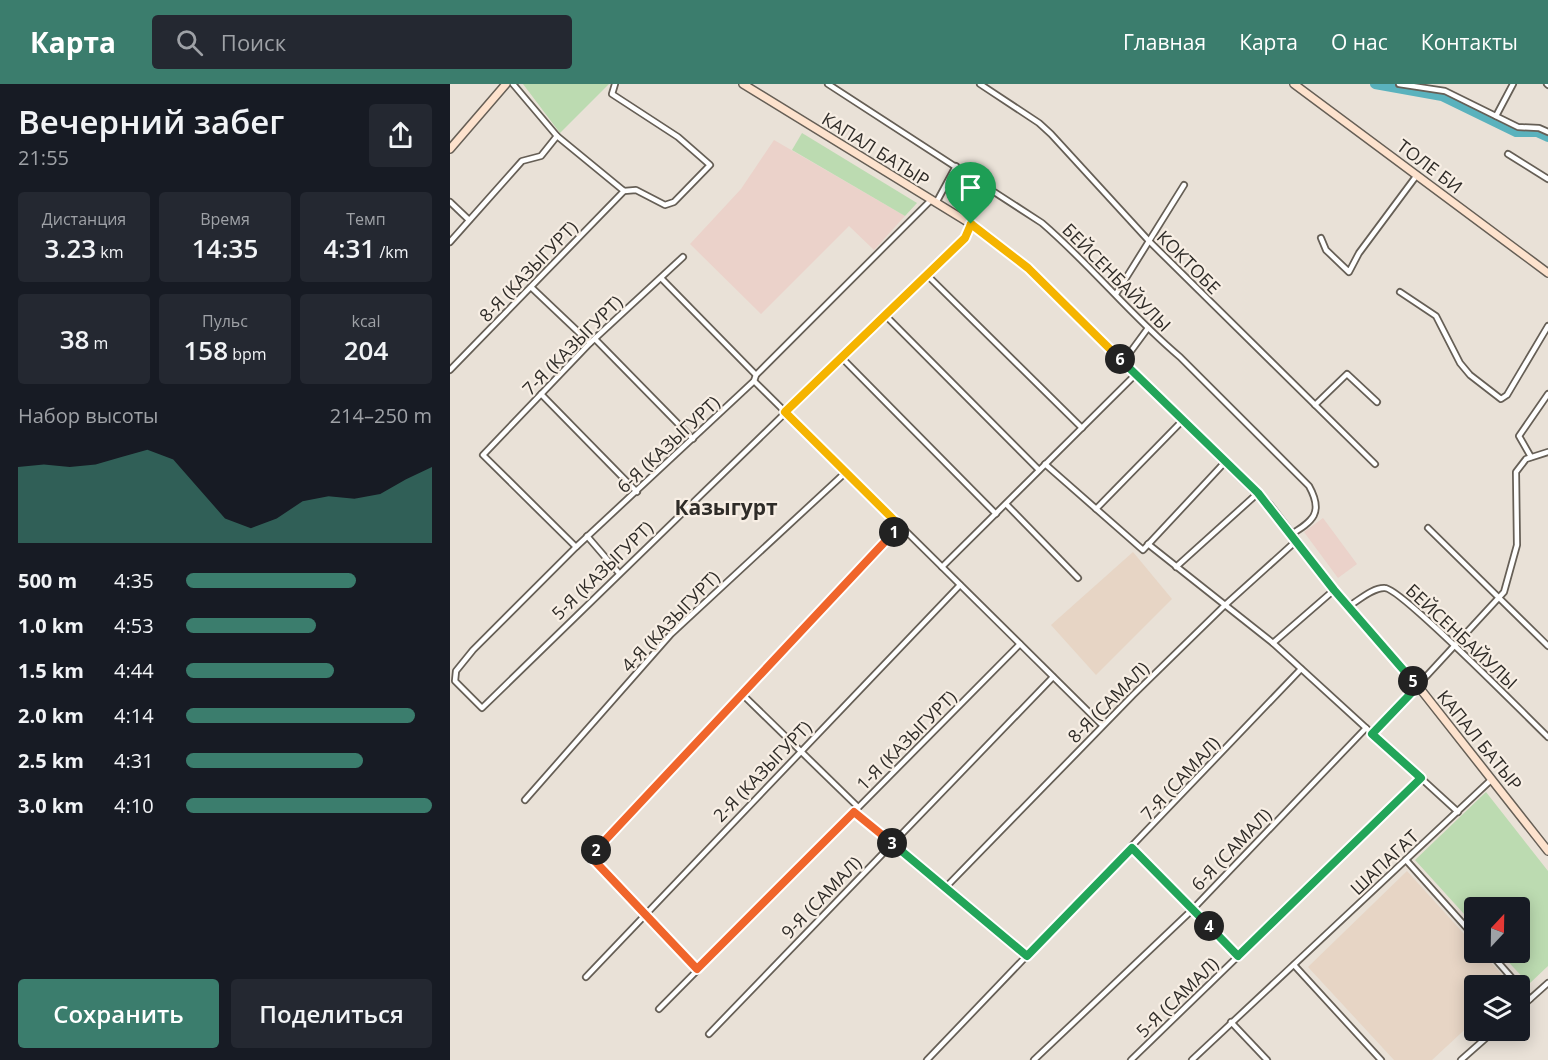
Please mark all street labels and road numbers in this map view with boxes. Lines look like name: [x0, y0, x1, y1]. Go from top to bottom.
street label: КАПАЛ БАТЫР: [818, 106, 934, 192]
street label: ТОЛЕ БИ: [1392, 134, 1468, 198]
street label: 8-Я (КАЗЫГУРТ): [473, 215, 583, 327]
street label: БЕЙСЕНБАЙУЛЫ: [1057, 217, 1177, 337]
street label: КОКТОБЕ: [1152, 225, 1226, 299]
street label: 7-Я (КАЗЫГУРТ): [517, 290, 627, 400]
street label: 6-Я (КАЗЫГУРТ): [612, 390, 724, 498]
street label: 5-Я (КАЗЫГУРТ): [546, 515, 658, 625]
street label: 4-Я (КАЗЫГУРТ): [615, 565, 725, 677]
street label: БЕЙСЕНБАЙУЛЫ: [1401, 578, 1523, 694]
street label: 8-Я (САМАЛ): [1062, 656, 1154, 748]
street label: 1-Я (КАЗЫГУРТ): [851, 685, 961, 795]
street label: КАПАЛ БАТЫР: [1432, 685, 1528, 795]
street label: 2-Я (КАЗЫГУРТ): [707, 715, 817, 827]
street label: 7-Я (САМАЛ): [1135, 731, 1225, 825]
street label: 6-Я (САМАЛ): [1186, 803, 1276, 895]
street label: ШАПАГАТ: [1345, 824, 1423, 900]
street label: 9-Я (САМАЛ): [776, 851, 866, 943]
street label: 5-Я (САМАЛ): [1131, 952, 1223, 1042]

